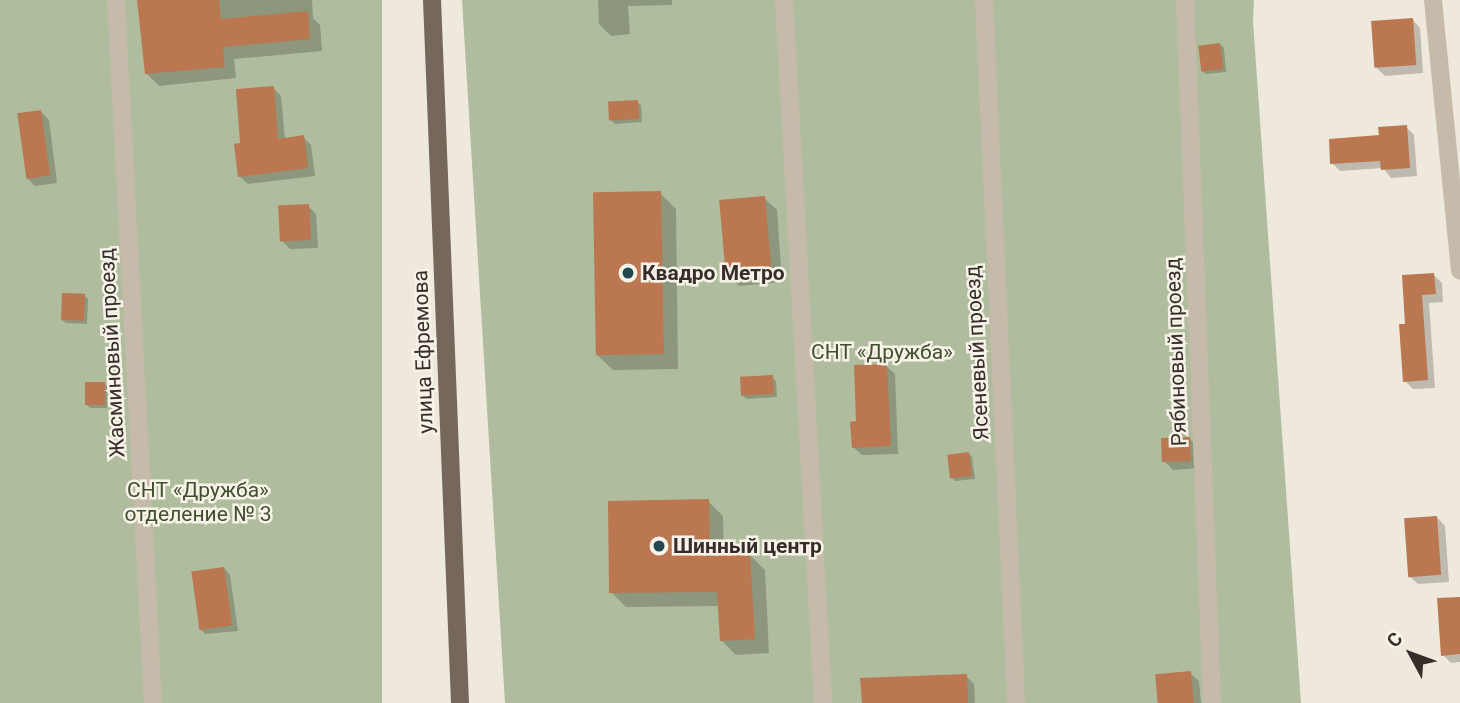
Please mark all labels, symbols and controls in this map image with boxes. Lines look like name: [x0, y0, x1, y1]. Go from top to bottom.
street label: Жасминовый проезд: [94, 248, 130, 458]
street label: Рябиновый проезд: [1160, 257, 1192, 447]
place label: Квадро Метро: [642, 260, 785, 286]
marker: Квадро Метро: [620, 265, 636, 281]
street label: Ясеневый проезд: [960, 265, 994, 441]
street label: улица Ефремова: [408, 270, 438, 434]
park label: СНТ «Дружба»: [811, 339, 953, 365]
park label: СНТ «Дружба» отделение № 3: [124, 477, 272, 527]
place label: Шинный центр: [673, 533, 822, 559]
marker: Шинный центр: [651, 538, 667, 554]
north arrow: [1376, 619, 1446, 689]
text: С: [1382, 628, 1408, 652]

